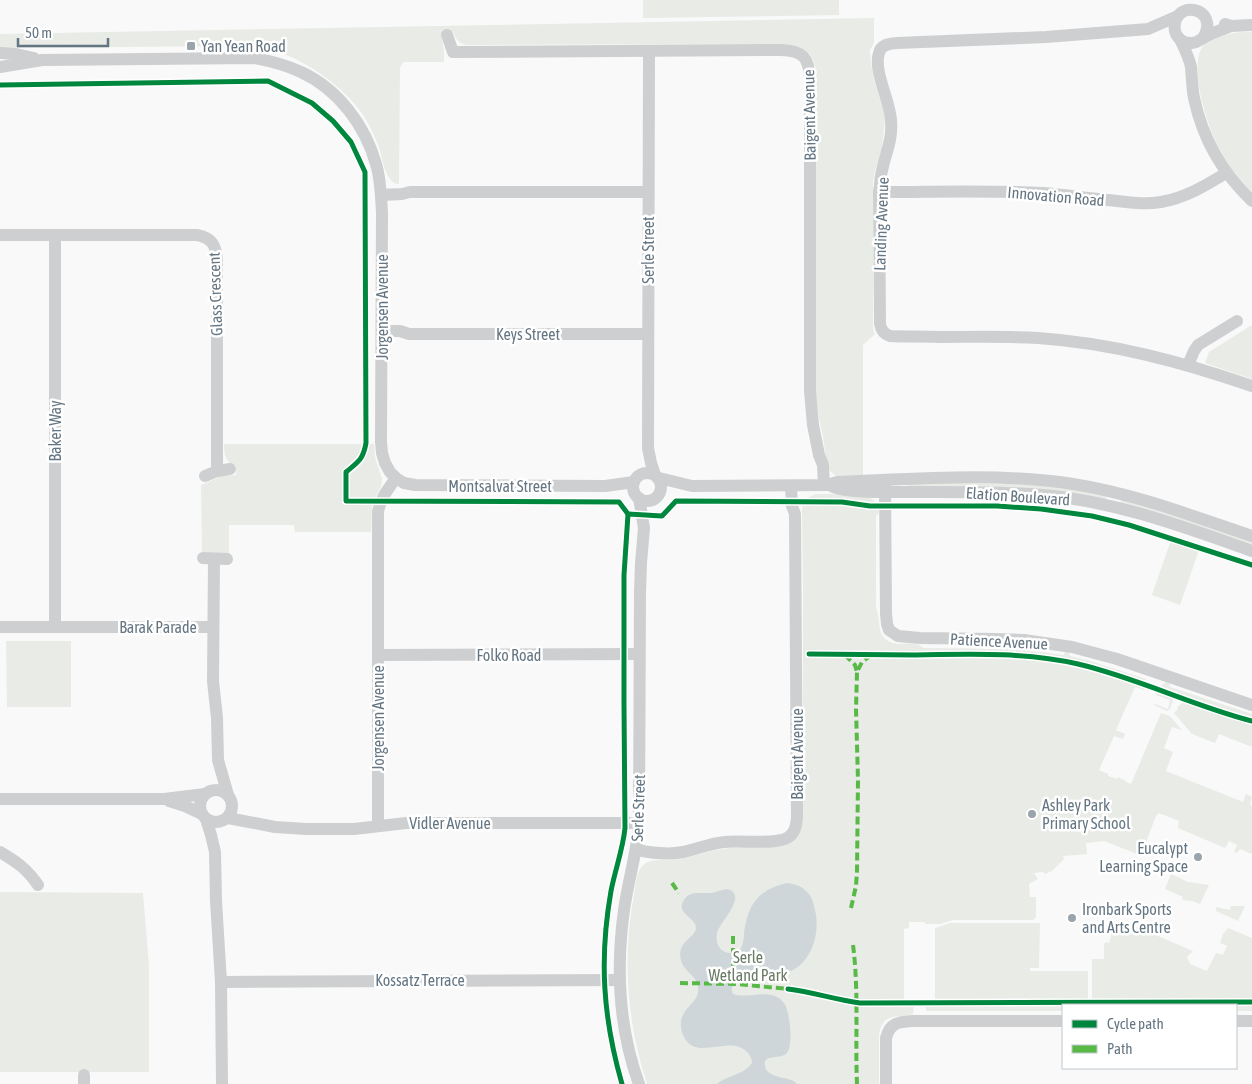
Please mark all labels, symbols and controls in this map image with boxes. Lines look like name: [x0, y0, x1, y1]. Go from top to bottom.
scale bar: [18, 15, 108, 47]
text: 50 m: [25, 24, 52, 41]
place label: Yan Yean Road: [201, 37, 286, 55]
marker: Yan Yean Road: [185, 40, 197, 52]
street label: Baigent Avenue: [799, 69, 820, 161]
street label: Landing Avenue: [870, 177, 893, 271]
street label: Innovation Road: [1007, 183, 1105, 209]
street label: Serle Street: [639, 216, 657, 284]
street label: Glass Crescent: [205, 251, 225, 336]
street label: Jorgensen Avenue: [373, 254, 392, 360]
street label: Keys Street: [496, 325, 560, 344]
street label: Baker Way: [46, 400, 65, 462]
street label: Montsalvat Street: [448, 477, 552, 495]
street label: Elation Boulevard: [965, 483, 1071, 509]
street label: Barak Parade: [119, 618, 197, 636]
street label: Patience Avenue: [950, 629, 1048, 653]
street label: Folko Road: [477, 646, 541, 664]
street label: Jorgensen Avenue: [369, 665, 388, 771]
street label: Baigent Avenue: [788, 708, 807, 800]
street label: Serle Street: [628, 774, 648, 842]
place label: Ashley Park Primary School: [1042, 796, 1131, 833]
marker: Ashley Park Primary School: [1026, 808, 1038, 820]
street label: Vidler Avenue: [409, 814, 491, 832]
place label: Eucalypt Learning Space: [1099, 839, 1188, 876]
marker: Eucalypt Learning Space: [1192, 851, 1204, 863]
place label: Ironbark Sports and Arts Centre: [1082, 900, 1172, 936]
marker: Ironbark Sports and Arts Centre: [1066, 912, 1078, 924]
park label: Serle Wetland Park: [709, 948, 787, 984]
street label: Kossatz Terrace: [375, 971, 465, 989]
legend: [1062, 1004, 1237, 1069]
text: Cycle path: [1107, 1015, 1164, 1032]
text: Path: [1107, 1040, 1133, 1057]

